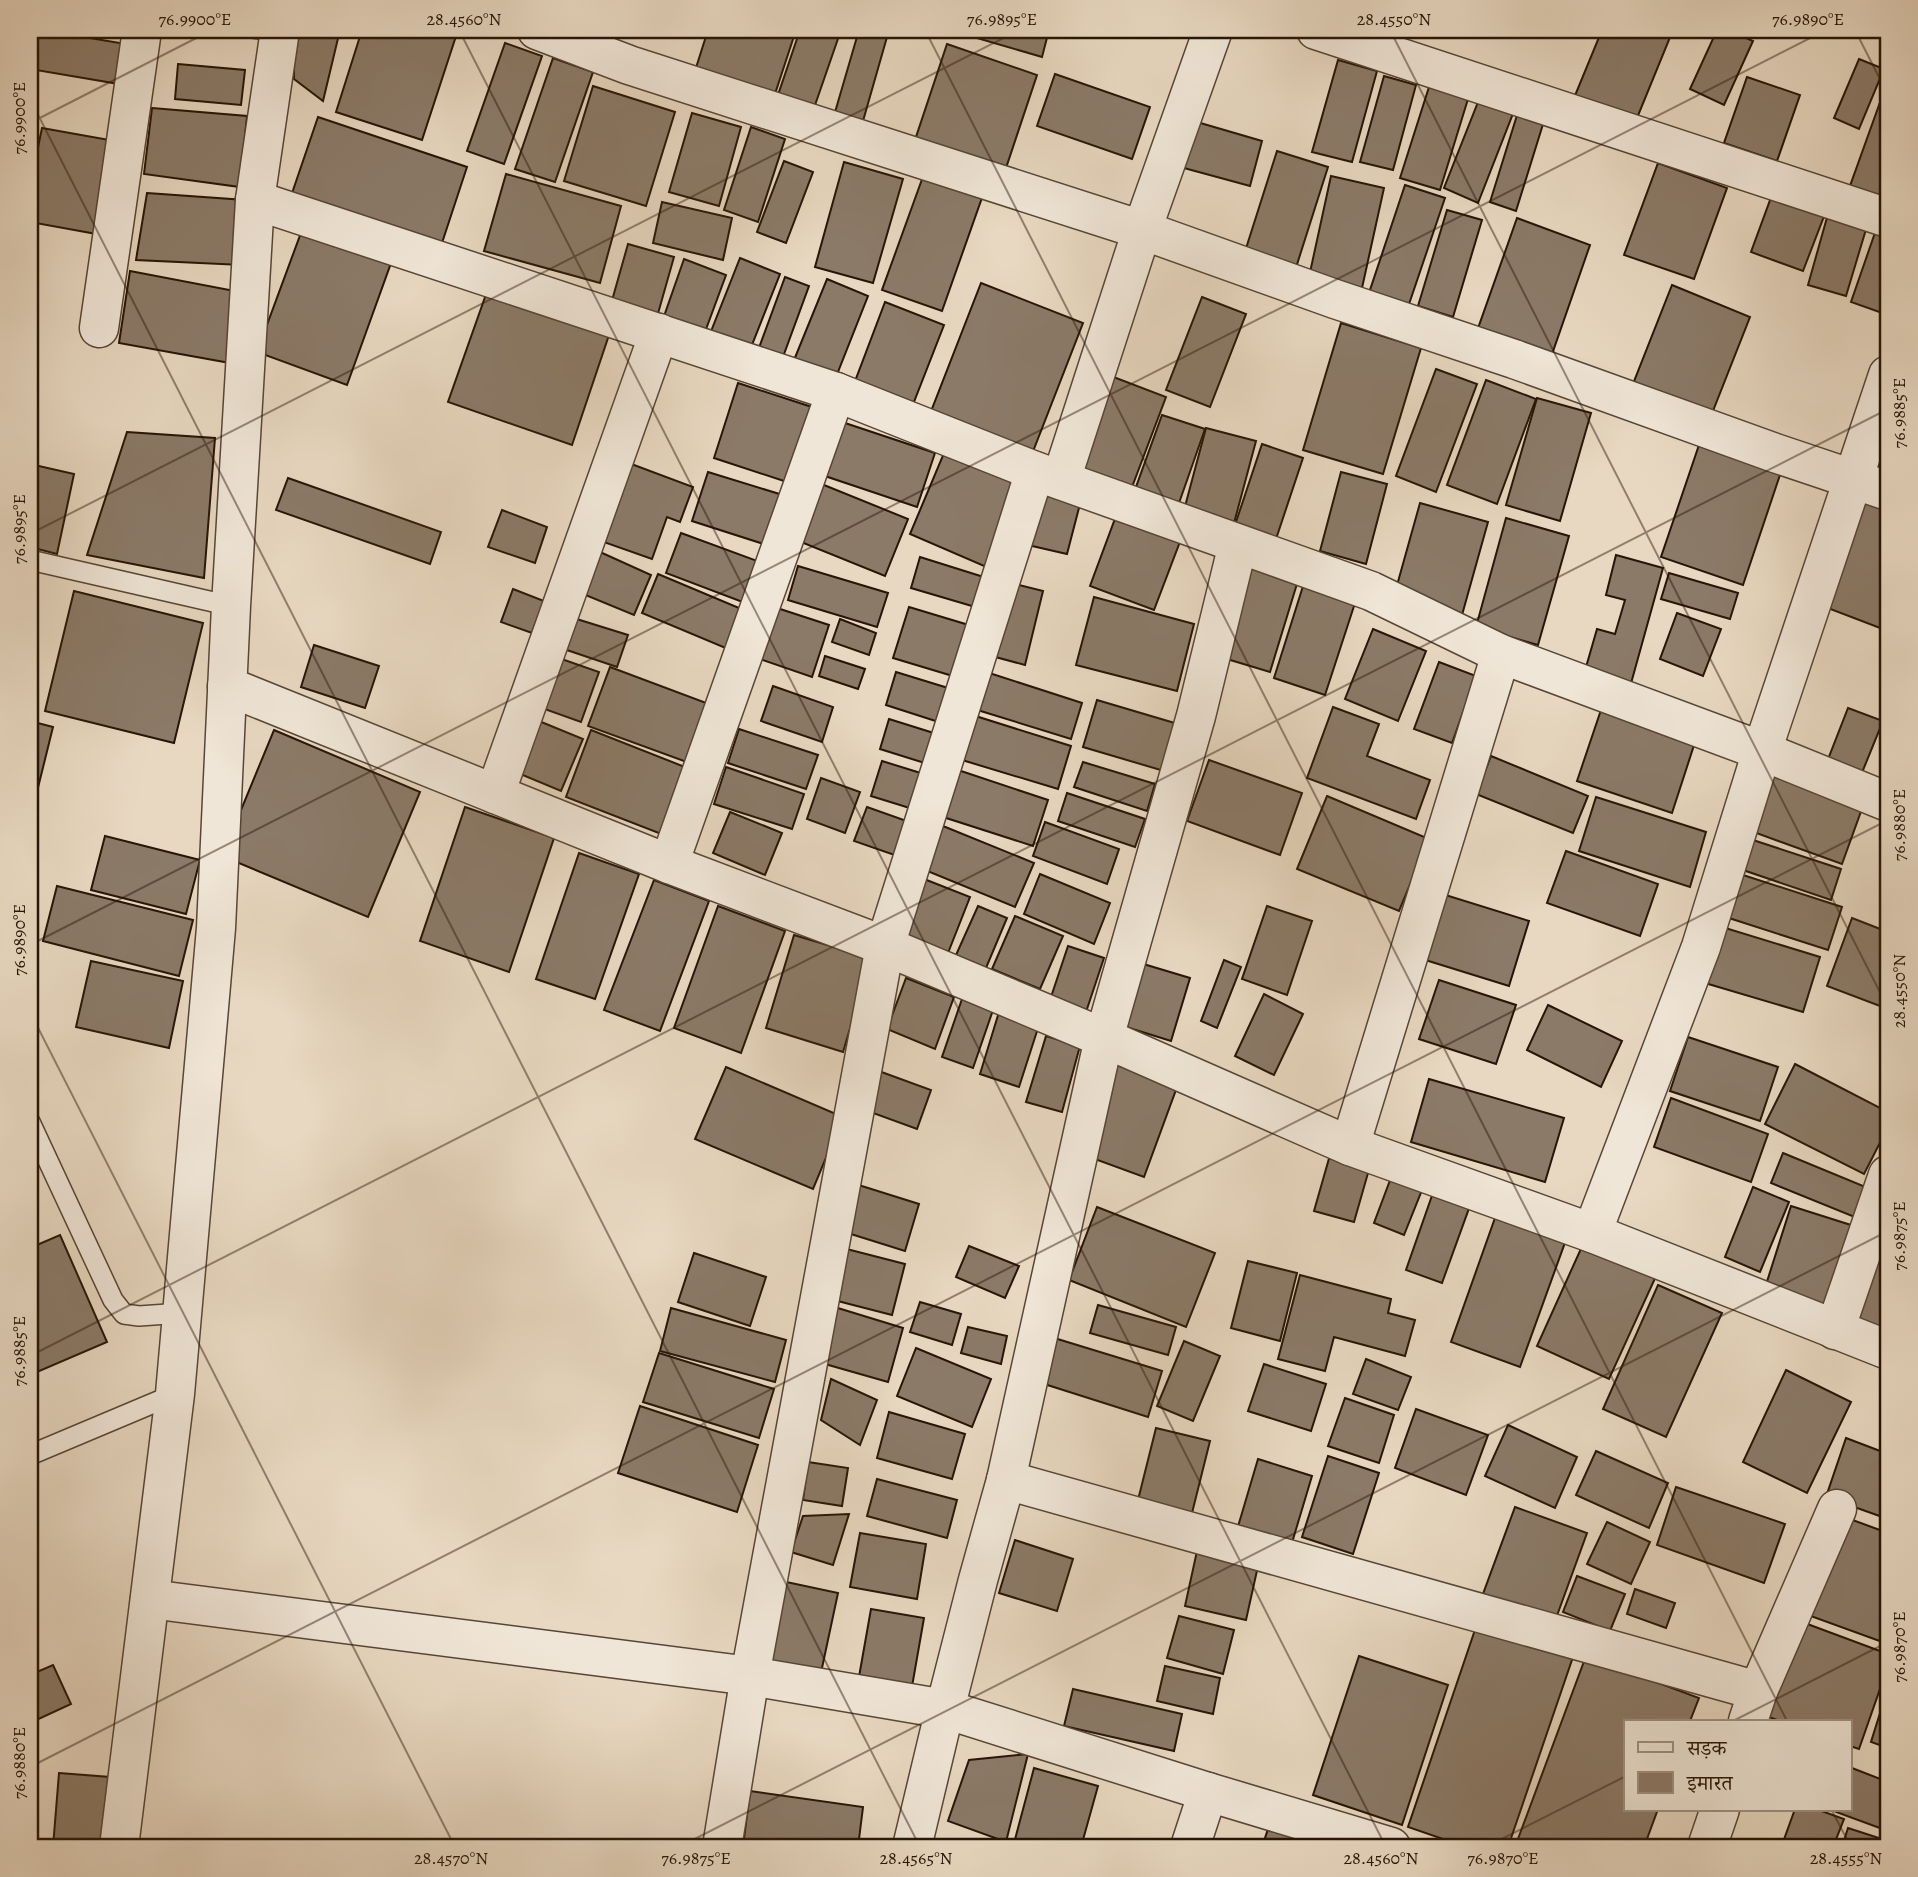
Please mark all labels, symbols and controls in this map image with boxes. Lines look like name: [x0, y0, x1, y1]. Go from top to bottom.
text: 76.9900°E: [158, 7, 232, 31]
text: 28.4560°N: [427, 7, 502, 31]
text: 76.9895°E: [967, 7, 1037, 31]
text: 28.4550°N: [1357, 7, 1431, 31]
text: 76.9890°E: [1772, 7, 1844, 31]
text: 76.9900°E: [7, 81, 31, 155]
text: 76.9885°E: [1887, 378, 1911, 448]
text: 76.9895°E: [7, 494, 31, 564]
text: 76.9880°E: [1887, 789, 1911, 861]
text: 76.9890°E: [7, 904, 31, 976]
text: 28.4550°N: [1887, 954, 1911, 1028]
text: 76.9875°E: [1887, 1201, 1911, 1271]
text: 76.9885°E: [7, 1316, 31, 1386]
text: 76.9870°E: [1887, 1611, 1911, 1683]
legend: [1624, 1720, 1852, 1811]
text: 76.9880°E: [7, 1727, 31, 1799]
text: सड़क: [1686, 1734, 1727, 1762]
text: इमारत: [1686, 1769, 1734, 1797]
text: 28.4570°N: [414, 1846, 488, 1870]
text: 76.9875°E: [661, 1846, 731, 1870]
text: 28.4565°N: [879, 1846, 953, 1870]
text: 28.4560°N: [1344, 1846, 1419, 1870]
text: 76.9870°E: [1467, 1846, 1539, 1870]
text: 28.4555°N: [1810, 1846, 1882, 1870]

